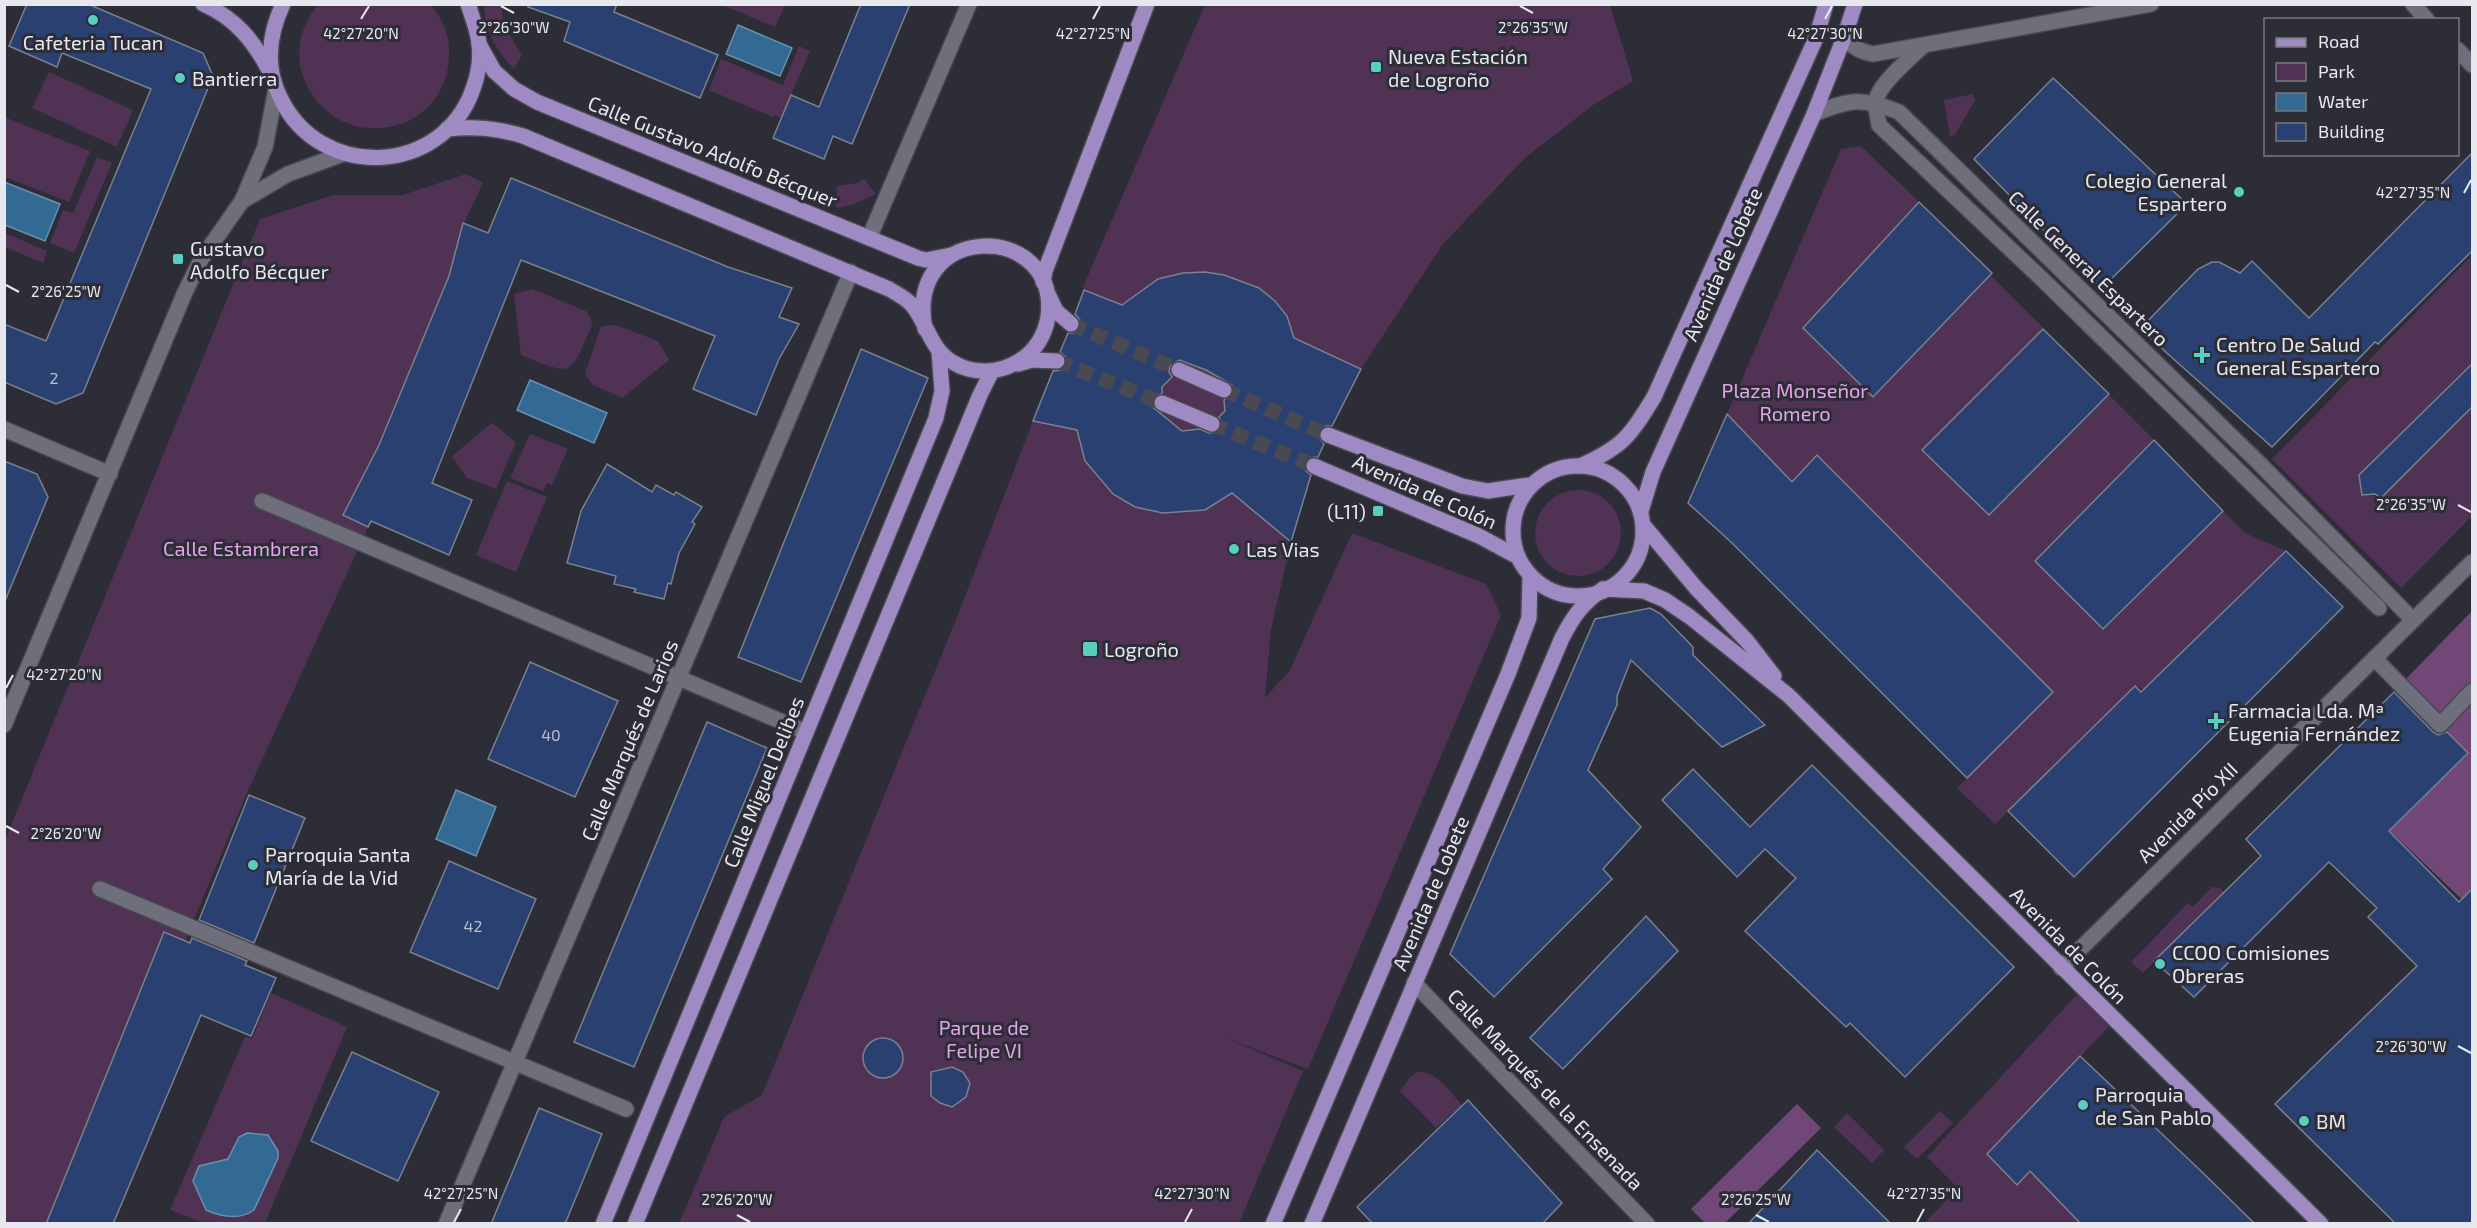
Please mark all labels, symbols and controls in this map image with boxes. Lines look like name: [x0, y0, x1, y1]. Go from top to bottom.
marker: Cafeteria Tucan: [86, 13, 100, 27]
text: 2°26'30"W: [479, 18, 549, 36]
text: 2°26'35"W: [1498, 18, 1568, 36]
legend: [2264, 18, 2459, 156]
text: 42°27'20"N: [323, 24, 399, 42]
text: 42°27'25"N: [1056, 24, 1130, 42]
text: 42°27'30"N: [1787, 24, 1863, 42]
place label: Cafeteria Tucan: [23, 30, 163, 54]
text: Road: [2318, 30, 2359, 52]
place label: Nueva Estación de Logroño: [1388, 44, 1528, 91]
marker: Nueva Estación de Logroño: [1369, 60, 1383, 74]
text: Park: [2318, 60, 2355, 82]
place label: Bantierra: [192, 66, 277, 90]
marker: Bantierra: [173, 71, 187, 85]
street label: Calle Gustavo Adolfo Bécquer: [585, 90, 841, 212]
text: Water: [2318, 90, 2368, 112]
text: Building: [2318, 120, 2385, 142]
place label: Colegio General Espartero: [2085, 168, 2227, 215]
text: 42°27'35"N: [2376, 183, 2450, 201]
street label: Avenida de Lobete: [1677, 184, 1767, 344]
street label: Calle General Espartero: [2004, 185, 2174, 351]
marker: Colegio General Espartero: [2232, 185, 2246, 199]
place label: Gustavo Adolfo Bécquer: [190, 236, 329, 283]
marker: Gustavo Adolfo Bécquer: [171, 252, 185, 266]
text: 2°26'25"W: [31, 282, 101, 300]
place label: Centro De Salud General Espartero: [2216, 332, 2380, 379]
marker: Centro De Salud General Espartero: [2193, 346, 2211, 364]
house number: 2: [50, 368, 59, 387]
park label: Plaza Monseñor Romero: [1722, 378, 1868, 425]
street label: Avenida de Colón: [1349, 448, 1501, 534]
text: 2°26'35"W: [2376, 495, 2446, 513]
place label: (L11): [1327, 499, 1366, 523]
marker: (L11): [1371, 504, 1385, 518]
park label: Calle Estambrera: [163, 536, 319, 560]
place label: Las Vias: [1246, 537, 1320, 561]
marker: Las Vias: [1227, 542, 1241, 556]
street label: Calle Marqués de Larios: [576, 636, 682, 844]
place label: Logroño: [1104, 637, 1179, 661]
marker: Logroño: [1081, 640, 1099, 658]
text: 42°27'20"N: [26, 665, 102, 683]
street label: Calle Miguel Delibes: [718, 693, 808, 871]
place label: Farmacia Lda. Mª Eugenia Fernández: [2228, 698, 2400, 745]
marker: Farmacia Lda. Mª Eugenia Fernández: [2209, 714, 2223, 728]
house number: 40: [541, 725, 561, 744]
street label: Avenida Pío XII: [2132, 757, 2242, 867]
street label: Avenida de Lobete: [1387, 812, 1473, 974]
text: 2°26'20"W: [30, 824, 102, 842]
place label: Parroquia Santa María de la Vid: [265, 842, 410, 889]
marker: Parroquia Santa María de la Vid: [246, 858, 260, 872]
street label: Avenida de Colón: [2006, 882, 2132, 1008]
house number: 42: [464, 916, 482, 935]
place label: CCOO Comisiones Obreras: [2172, 940, 2330, 987]
marker: CCOO Comisiones Obreras: [2153, 957, 2167, 971]
street label: Calle Marqués de la Ensenada: [1443, 983, 1649, 1195]
park label: Parque de Felipe VI: [939, 1015, 1029, 1062]
text: 2°26'30"W: [2376, 1037, 2446, 1055]
place label: Parroquia de San Pablo: [2095, 1082, 2211, 1129]
marker: Parroquia de San Pablo: [2076, 1098, 2090, 1112]
place label: BM: [2316, 1109, 2346, 1133]
marker: BM: [2297, 1114, 2311, 1128]
text: 42°27'25"N: [424, 1184, 498, 1202]
text: 42°27'30"N: [1154, 1184, 1230, 1202]
text: 42°27'35"N: [1887, 1184, 1961, 1202]
text: 2°26'20"W: [701, 1190, 773, 1208]
text: 2°26'25"W: [1721, 1190, 1791, 1208]

